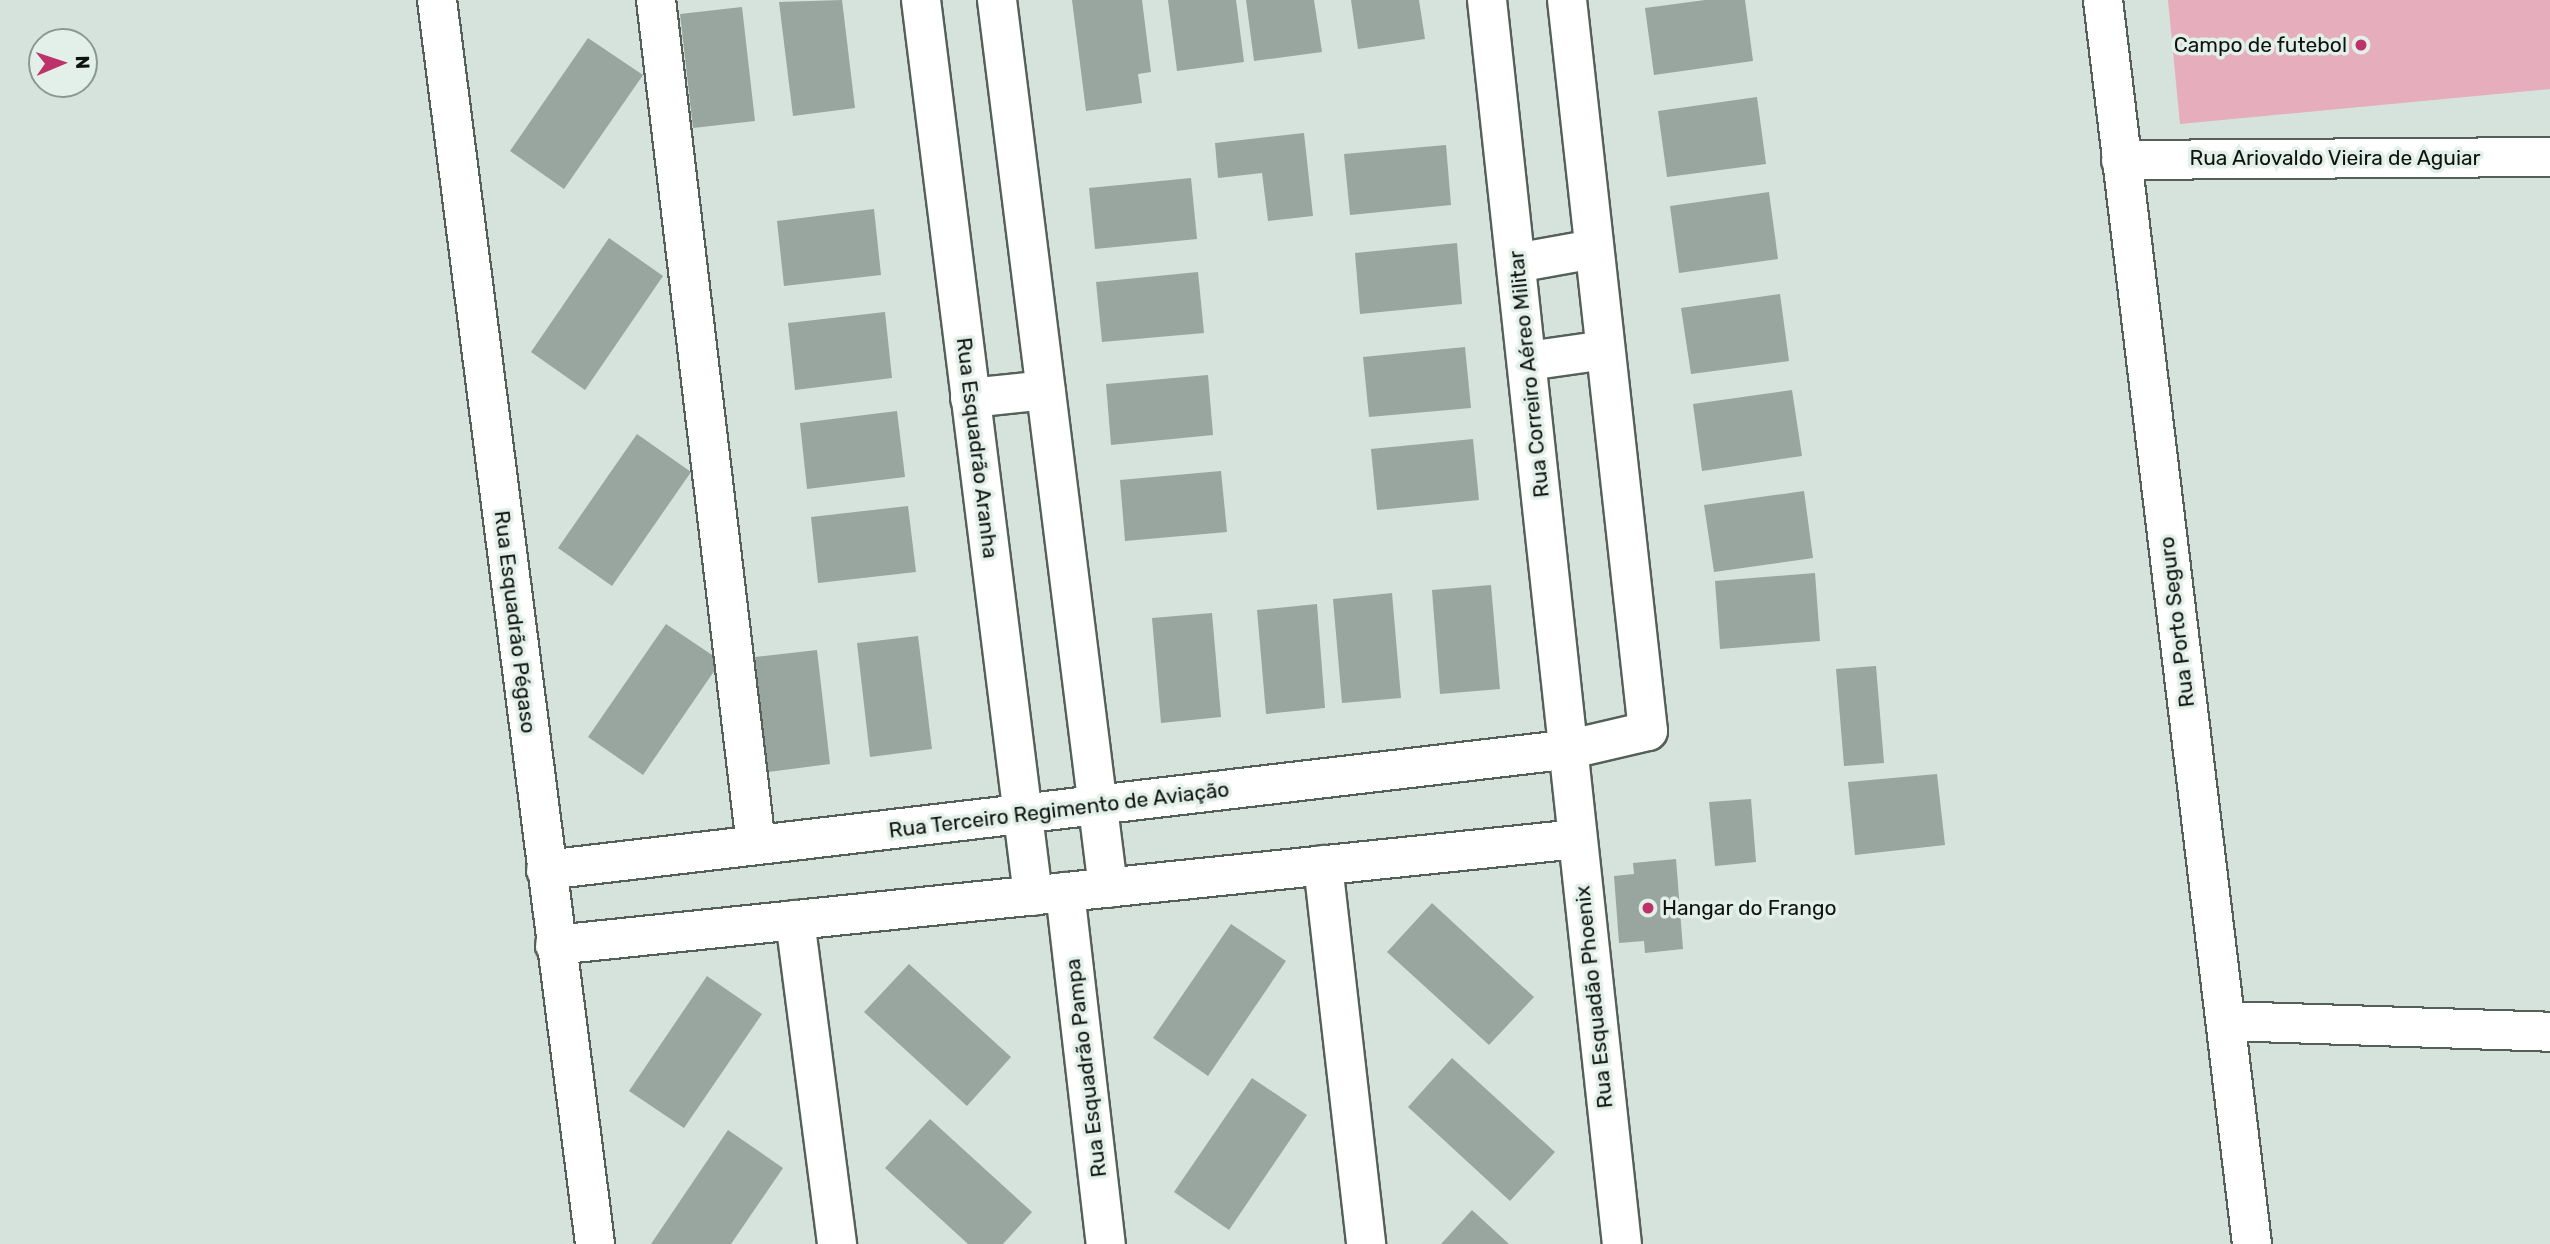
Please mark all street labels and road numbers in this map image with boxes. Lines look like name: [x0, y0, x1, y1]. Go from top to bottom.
street label: Rua Ariovaldo Vieira de Aguiar: [2189, 145, 2481, 171]
street label: Rua Correiro Aéreo Militar: [1503, 249, 1555, 499]
street label: Rua Esquadrão Aranha: [951, 336, 1003, 560]
street label: Rua Esquadrão Pégaso: [489, 509, 541, 735]
street label: Rua Porto Seguro: [2154, 535, 2200, 709]
street label: Rua Terceiro Regimento de Aviação: [887, 777, 1231, 843]
street label: Rua Esquadão Phoenix: [1570, 884, 1618, 1110]
street label: Rua Esquadrão Pampa: [1060, 957, 1112, 1179]

